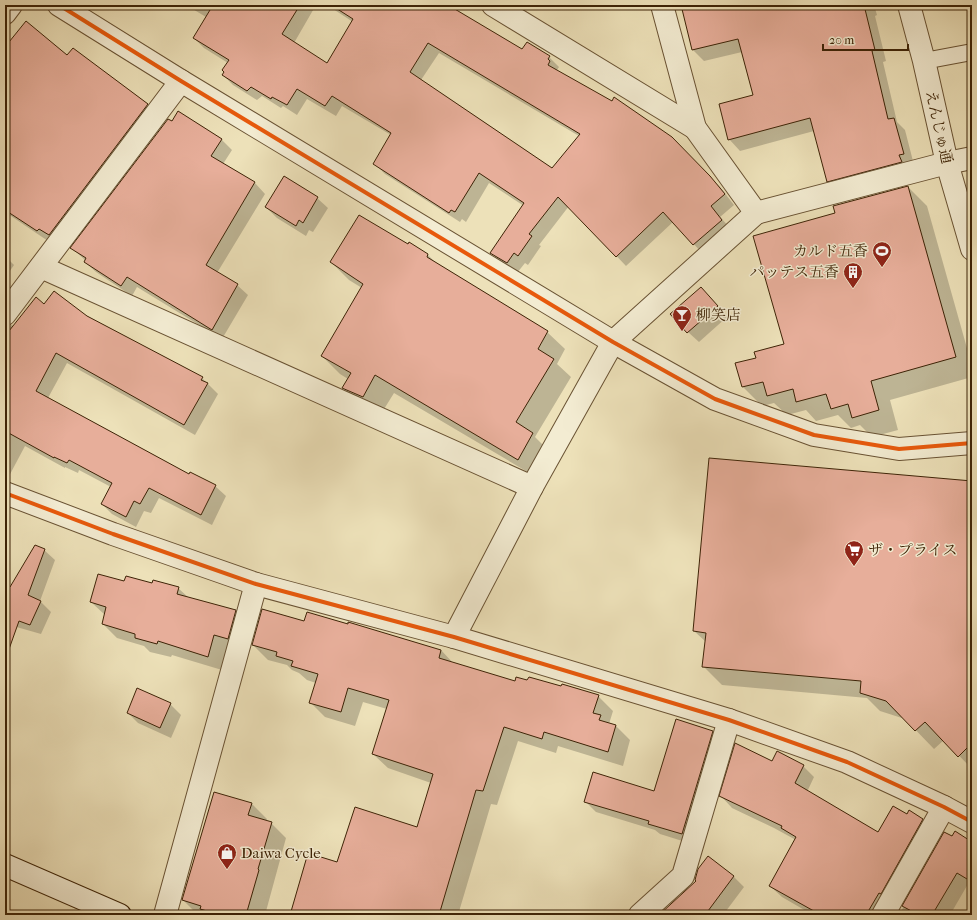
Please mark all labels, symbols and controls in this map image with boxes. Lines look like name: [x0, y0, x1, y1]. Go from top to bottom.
scale bar: [823, 26, 908, 52]
text: 20 m: [829, 33, 854, 47]
street label: えんじゅ通: [922, 88, 956, 166]
sports icon: カルド五香: [871, 240, 893, 268]
place label: カルド五香: [793, 242, 868, 260]
building icon: パッテス五香: [842, 261, 864, 289]
place label: パッテス五香: [750, 263, 839, 281]
bar icon: 柳笑店: [671, 304, 693, 332]
place label: 柳笑店: [696, 306, 741, 324]
supermarket icon: ザ・プライス: [843, 539, 865, 567]
place label: ザ・プライス: [868, 541, 957, 559]
shop icon: Daiwa Cycle: [216, 842, 238, 870]
place label: Daiwa Cycle: [241, 844, 321, 862]

